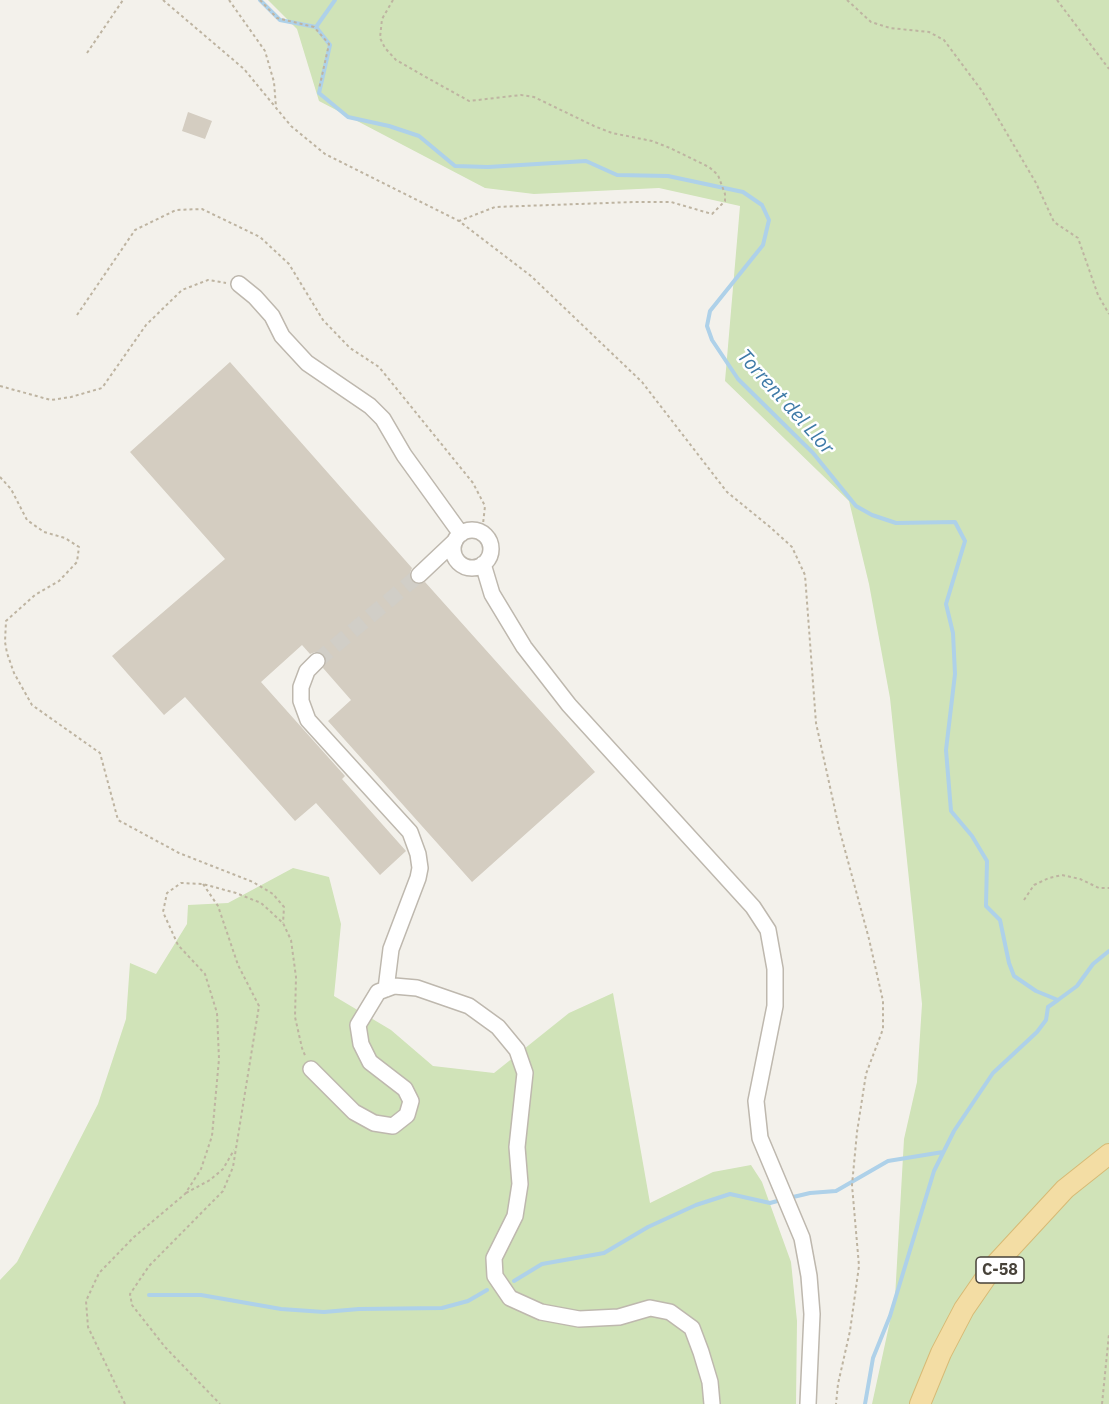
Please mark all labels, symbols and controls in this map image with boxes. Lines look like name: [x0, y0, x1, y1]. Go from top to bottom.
water label: Torrent del Llor: [732, 344, 838, 460]
road number: C-58: [976, 1257, 1024, 1283]

